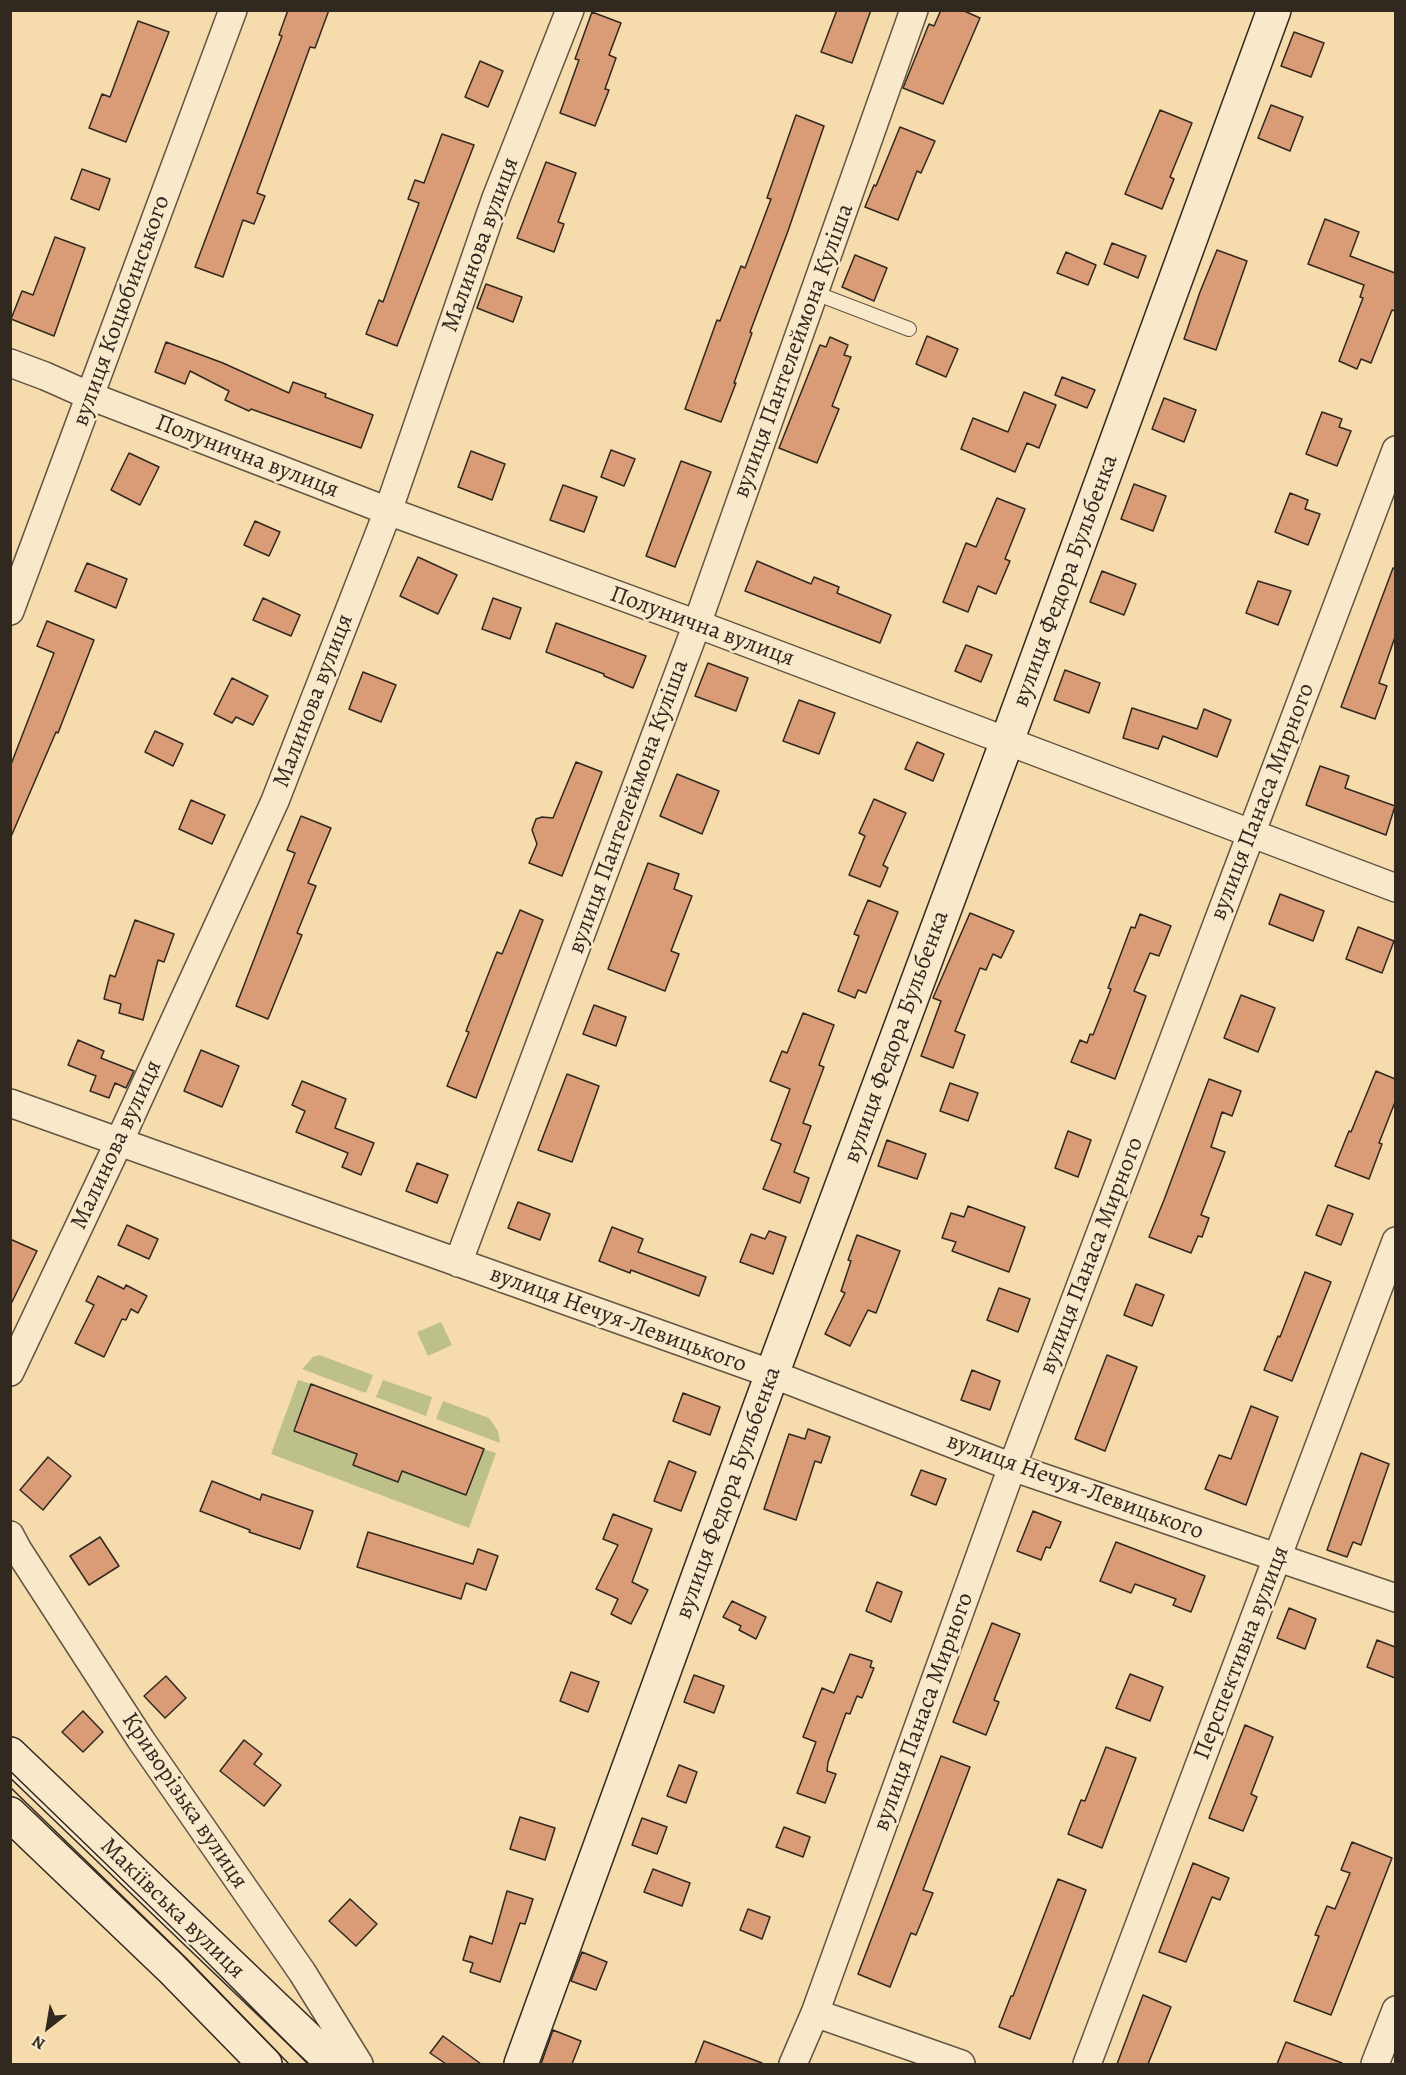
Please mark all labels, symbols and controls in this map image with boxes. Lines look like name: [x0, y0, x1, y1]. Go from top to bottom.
street label: Малинова вулиця: [436, 154, 526, 336]
street label: вулиця Коцюбинського: [67, 192, 177, 430]
street label: вулиця Пантелеймона Куліша: [727, 200, 861, 502]
street label: Полунична вулиця: [151, 409, 343, 505]
street label: вулиця Федора Бульбенка: [1007, 451, 1125, 711]
street label: Полунична вулиця: [606, 580, 798, 674]
street label: Малинова вулиця: [268, 610, 360, 792]
street label: вулиця Пантелеймона Куліша: [562, 656, 696, 958]
street label: вулиця Панаса Мирного: [1204, 679, 1322, 925]
street label: вулиця Федора Бульбенка: [838, 907, 956, 1167]
street label: Малинова вулиця: [65, 1056, 169, 1234]
street label: вулиця Панаса Мирного: [1033, 1133, 1151, 1379]
street label: вулиця Нечуя-Левицького: [486, 1260, 750, 1380]
street label: вулиця Федора Бульбенка: [670, 1363, 788, 1623]
street label: вулиця Нечуя-Левицького: [943, 1427, 1207, 1547]
street label: Перспективна вулиця: [1188, 1542, 1296, 1764]
street label: вулиця Панаса Мирного: [867, 1589, 981, 1835]
street label: Криворізька вулиця: [114, 1707, 254, 1895]
street label: Макіївська вулиця: [94, 1833, 250, 1985]
north arrow: [18, 1997, 78, 2057]
text: N: [28, 2030, 49, 2055]

